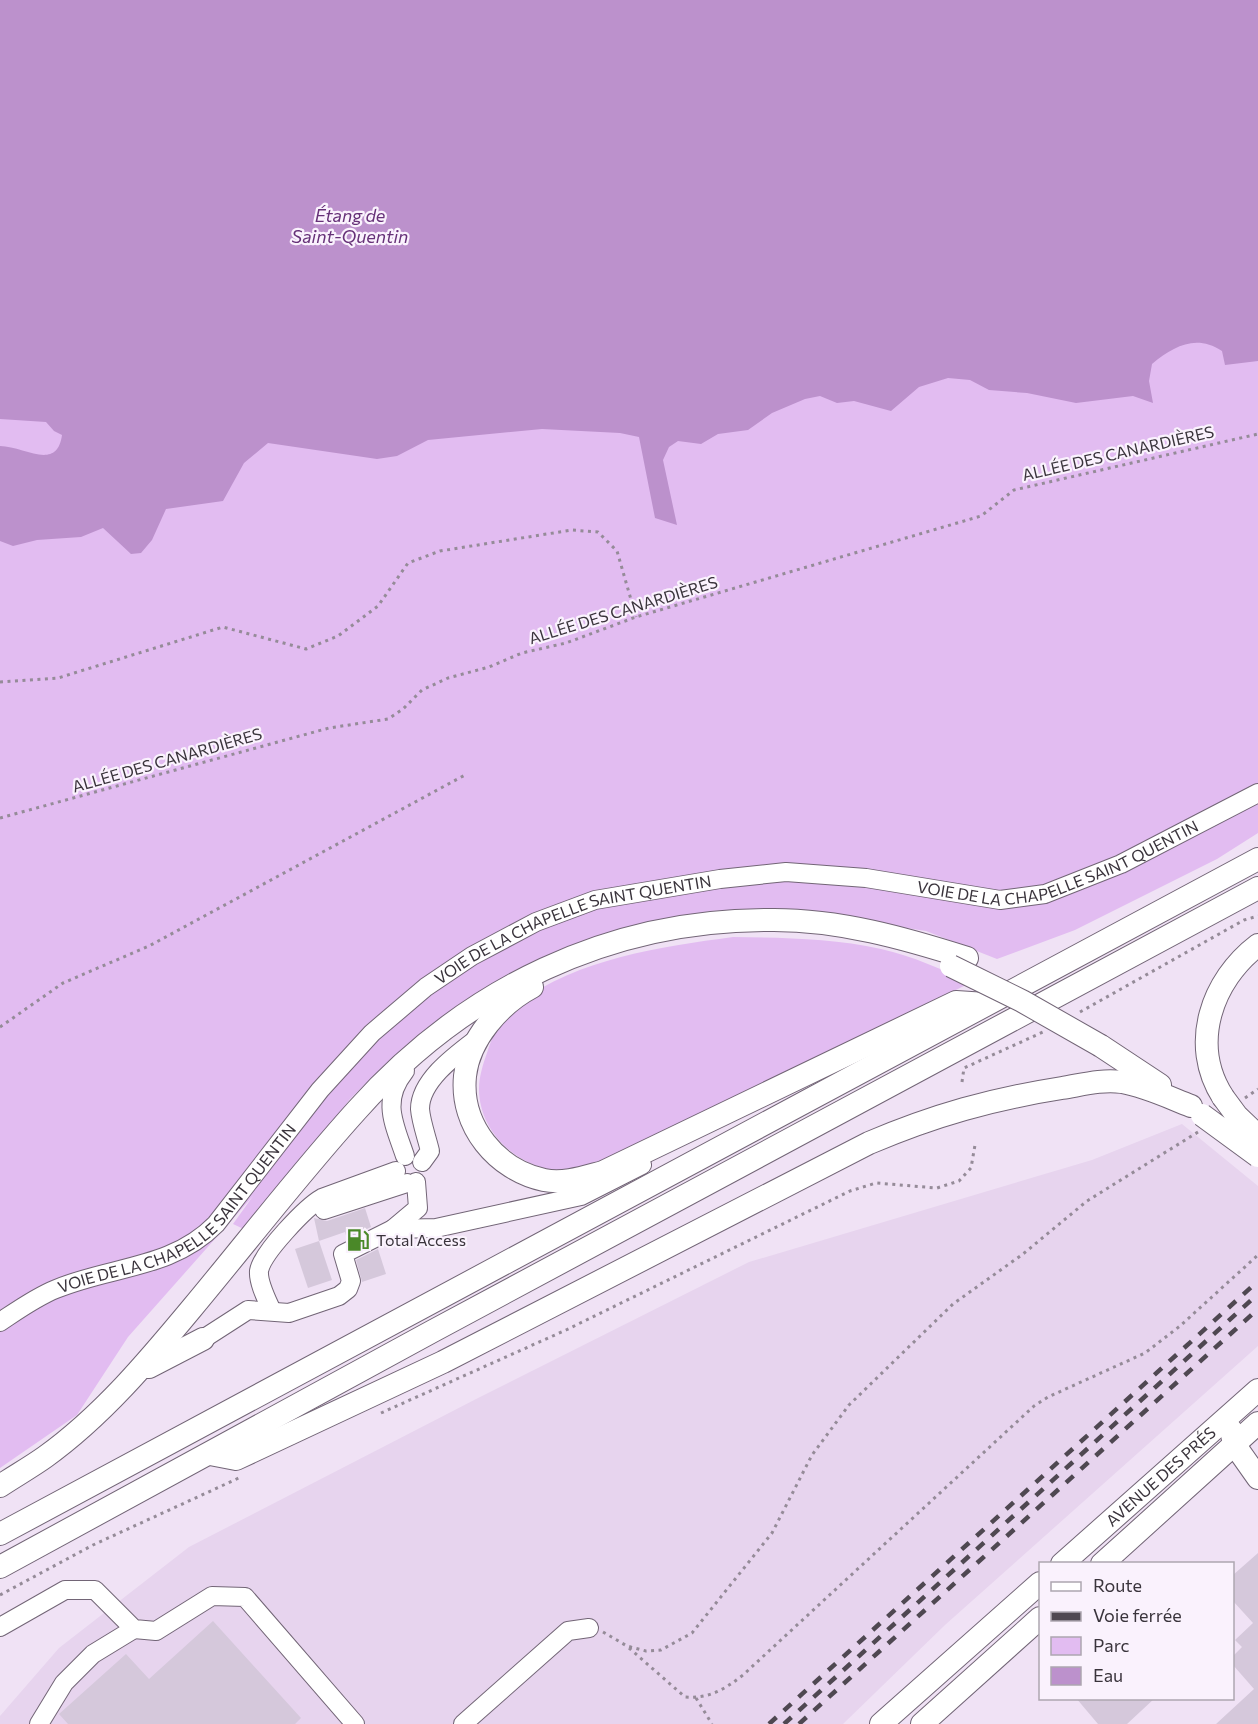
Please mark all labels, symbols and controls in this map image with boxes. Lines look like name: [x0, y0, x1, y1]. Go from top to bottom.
water label: Étang de Saint-Quentin: [292, 204, 408, 247]
street label: ALLÉE DES CANARDIÈRES: [1020, 421, 1216, 484]
street label: ALLÉE DES CANARDIÈRES: [526, 572, 720, 647]
street label: ALLÉE DES CANARDIÈRES: [70, 723, 264, 796]
street label: VOIE DE LA CHAPELLE SAINT QUENTIN: [916, 816, 1201, 909]
street label: VOIE DE LA CHAPELLE SAINT QUENTIN: [430, 871, 713, 988]
street label: VOIE DE LA CHAPELLE SAINT QUENTIN: [55, 1120, 299, 1296]
fuel station icon: Total Access: [345, 1227, 371, 1253]
place label: Total Access: [376, 1230, 466, 1249]
street label: AVENUE DES PRÉS: [1102, 1422, 1219, 1530]
legend: [1039, 1562, 1234, 1700]
text: Route: [1093, 1574, 1142, 1596]
text: Voie ferrée: [1093, 1604, 1182, 1626]
text: Parc: [1093, 1634, 1130, 1656]
text: Eau: [1093, 1664, 1123, 1686]

